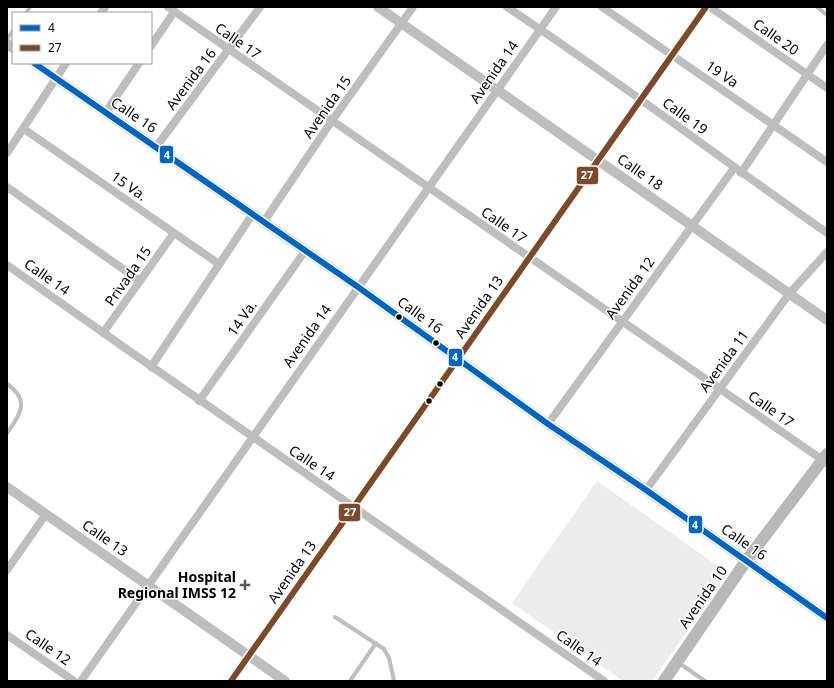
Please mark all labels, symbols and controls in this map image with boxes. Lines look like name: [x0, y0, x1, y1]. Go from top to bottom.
legend: [12, 12, 152, 64]
street label: Calle 20: [750, 14, 803, 59]
street label: Calle 17: [212, 18, 265, 63]
text: 4: [48, 19, 55, 36]
street label: Avenida 14: [465, 37, 522, 107]
text: 27: [48, 39, 62, 56]
street label: Avenida 16: [161, 44, 220, 113]
street label: 19 Va: [702, 56, 742, 91]
street label: Avenida 15: [298, 72, 355, 142]
street label: Calle 16: [108, 92, 161, 137]
street label: Calle 19: [659, 93, 712, 138]
line badge: 4: [159, 145, 174, 164]
text: 4: [164, 147, 171, 162]
street label: Calle 18: [614, 149, 667, 194]
line badge: 27: [576, 166, 599, 185]
street label: 15 Va.: [108, 167, 151, 205]
text: 27: [581, 167, 593, 182]
street label: Calle 17: [478, 202, 531, 247]
street label: Privada 15: [100, 242, 155, 309]
street label: Avenida 12: [601, 253, 659, 323]
street label: Calle 14: [21, 254, 74, 299]
street label: Avenida 13: [450, 272, 507, 342]
street label: Calle 16: [394, 292, 447, 337]
street label: 14 Va.: [223, 296, 261, 339]
street label: Avenida 14: [278, 301, 335, 371]
unlabelled marker: [394, 312, 404, 322]
street label: Avenida 11: [695, 326, 753, 396]
unlabelled marker: [431, 338, 441, 348]
line badge: 4: [448, 348, 463, 367]
text: 4: [452, 349, 459, 364]
unlabelled marker: [435, 379, 445, 389]
street label: Calle 17: [745, 386, 798, 431]
unlabelled marker: [424, 396, 434, 406]
street label: Calle 14: [286, 440, 339, 485]
line badge: 27: [338, 503, 361, 522]
text: 27: [344, 504, 356, 519]
street label: Calle 13: [79, 515, 132, 560]
line badge: 4: [688, 515, 703, 534]
text: 4: [692, 517, 699, 532]
street label: Calle 16: [718, 519, 771, 564]
street label: Avenida 13: [263, 537, 320, 607]
street label: Avenida 10: [674, 562, 731, 632]
place label: Hospital Regional IMSS 12: [118, 567, 236, 602]
marker: Hospital Regional IMSS 12: [239, 579, 251, 591]
street label: Calle 12: [22, 624, 75, 669]
street label: Calle 14: [553, 625, 606, 670]

